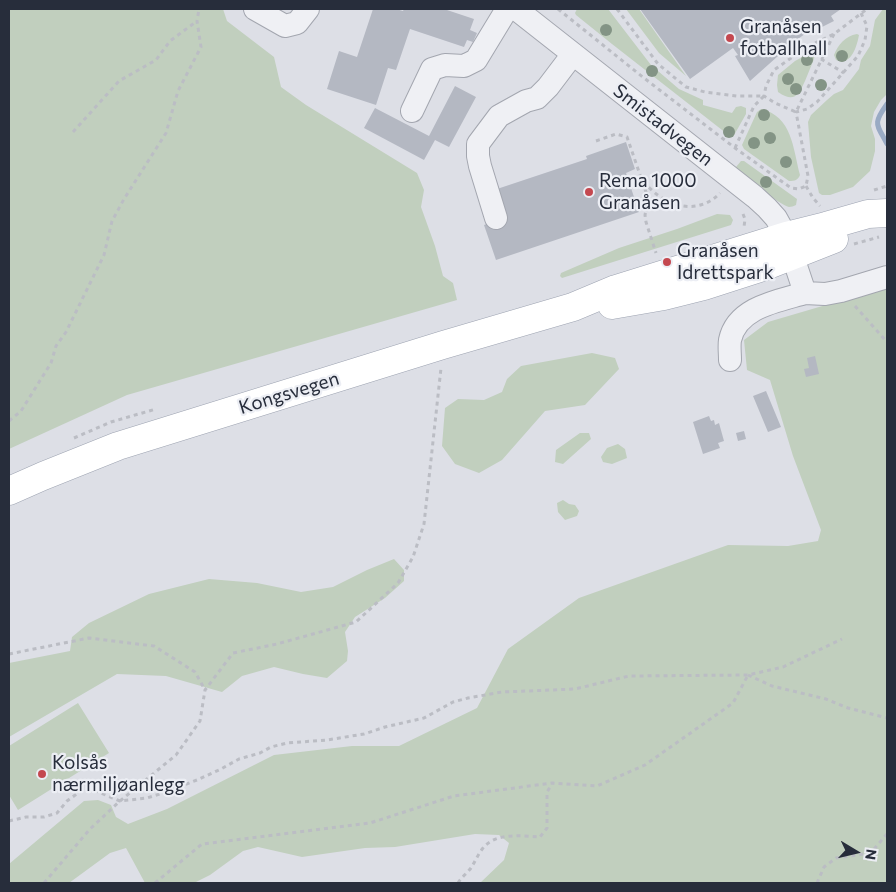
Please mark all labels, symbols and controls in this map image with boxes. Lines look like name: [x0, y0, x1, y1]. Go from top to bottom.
place label: Granåsen fotballhall: [740, 16, 827, 60]
marker: Granåsen fotballhall: [724, 32, 736, 44]
street label: Smistadvegen: [609, 79, 717, 171]
place label: Rema 1000 Granåsen: [599, 170, 697, 214]
marker: Rema 1000 Granåsen: [583, 186, 595, 198]
place label: Granåsen Idrettspark: [677, 240, 774, 284]
marker: Granåsen Idrettspark: [661, 256, 673, 268]
street label: Kongsvegen: [236, 367, 342, 419]
place label: Kolsås nærmiljøanlegg: [52, 752, 185, 796]
marker: Kolsås nærmiljøanlegg: [36, 768, 48, 780]
north arrow: [831, 827, 881, 877]
text: N: [862, 848, 881, 861]

